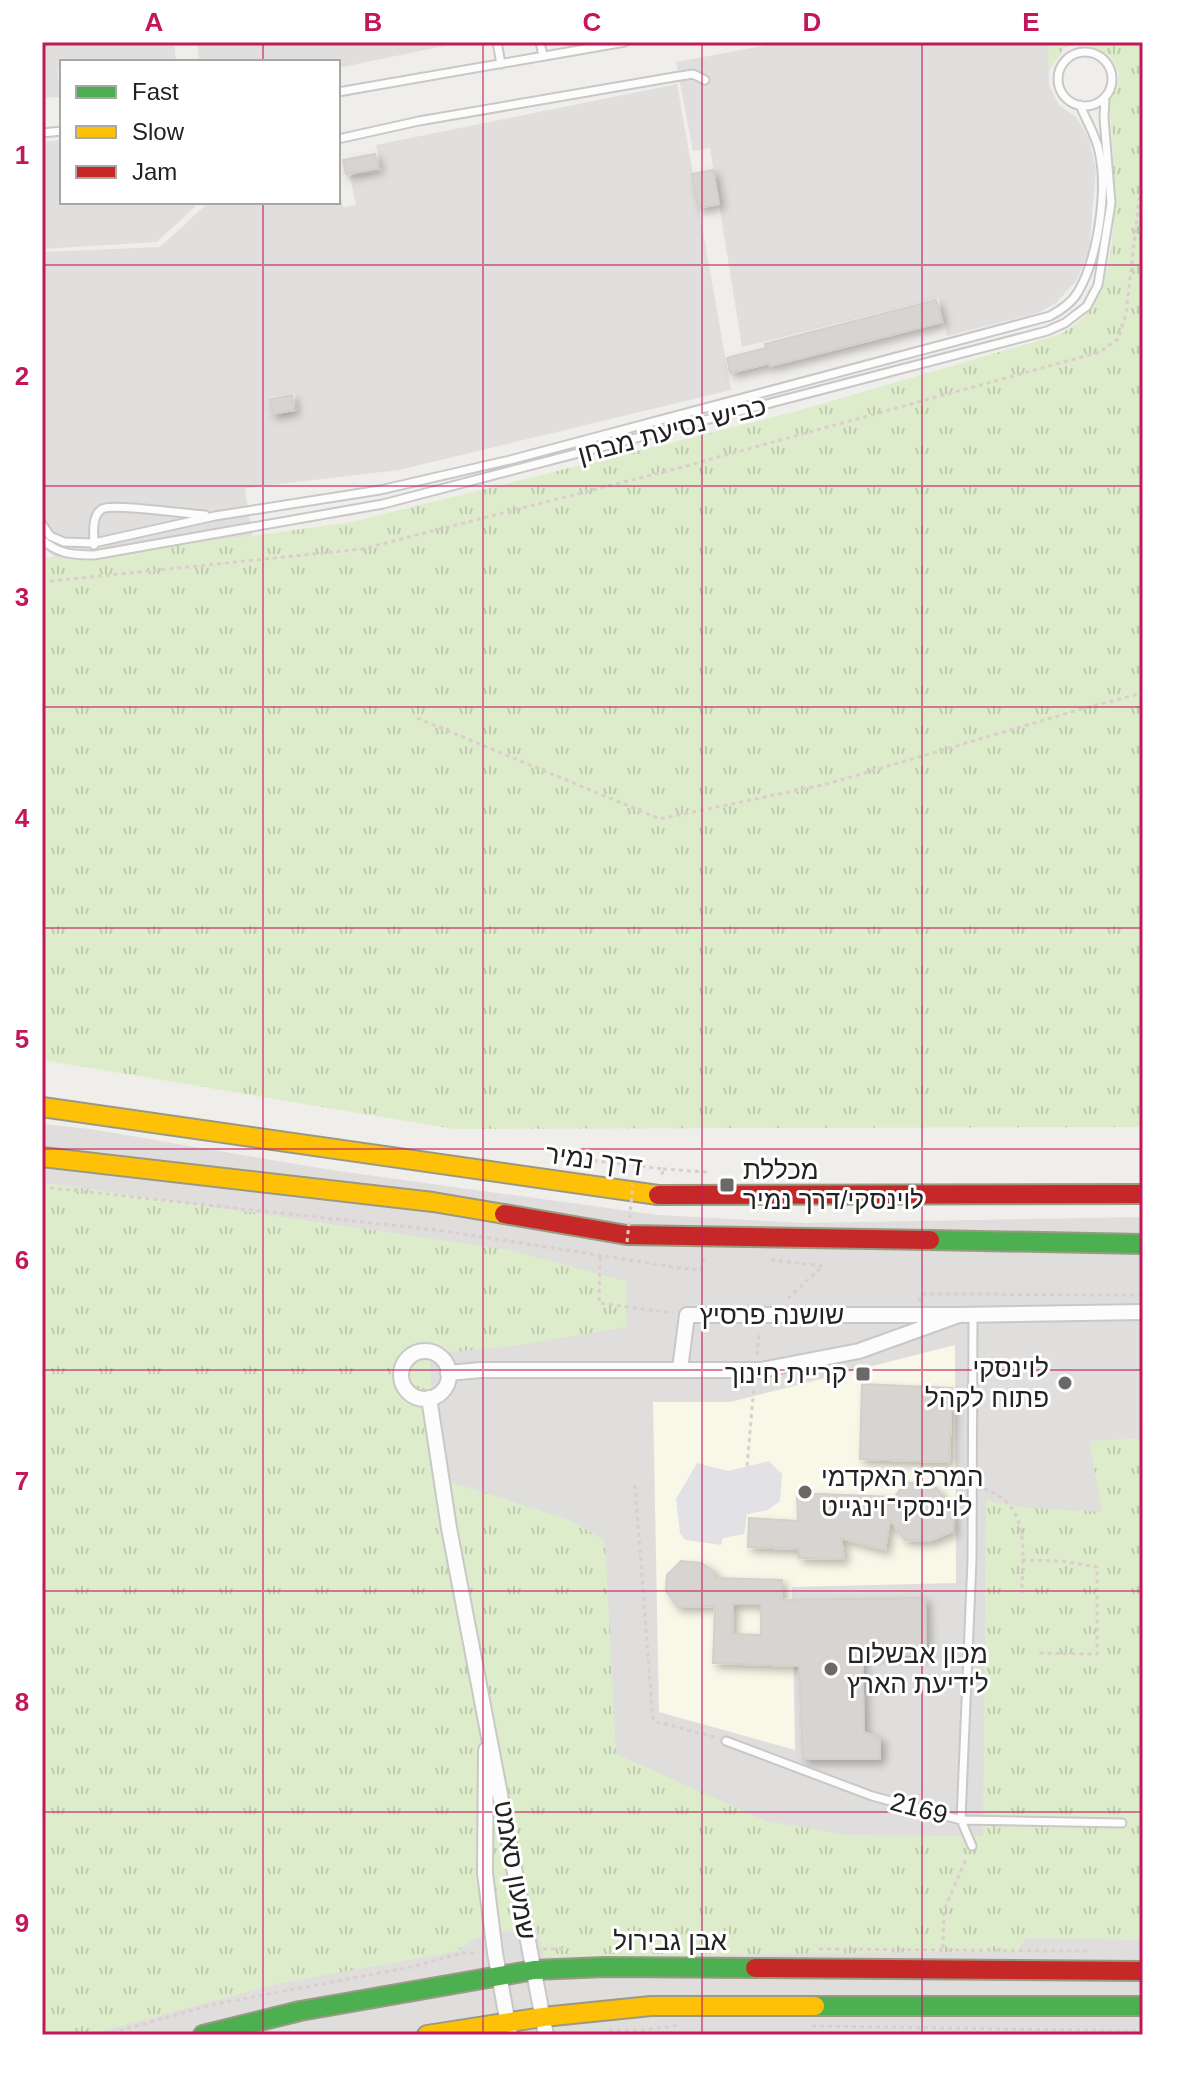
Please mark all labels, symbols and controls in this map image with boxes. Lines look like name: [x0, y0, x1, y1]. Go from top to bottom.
text: A: [145, 7, 164, 37]
text: B: [364, 7, 382, 37]
text: C: [583, 7, 602, 37]
text: D: [803, 7, 821, 37]
text: E: [1022, 7, 1040, 37]
legend: [60, 60, 340, 204]
text: Fast: [132, 78, 179, 105]
text: Slow: [132, 118, 185, 145]
text: 1: [15, 140, 29, 170]
text: Jam: [132, 158, 177, 185]
text: 2: [15, 361, 29, 391]
street label: כביש נסיעת מבחן: [575, 390, 769, 470]
text: 3: [15, 582, 29, 612]
text: 4: [15, 803, 30, 833]
text: 5: [15, 1024, 29, 1054]
street label: דרך נמיר: [544, 1138, 644, 1182]
place label: מכללת לוינסקי/דרך נמיר: [743, 1155, 924, 1215]
marker: מכללת לוינסקי/דרך נמיר: [718, 1176, 736, 1194]
text: 6: [15, 1245, 29, 1275]
street label: שושנה פרסיץ: [700, 1300, 844, 1330]
place label: לוינסקי פתוח לקהל: [925, 1353, 1049, 1413]
place label: קריית חינוך: [725, 1359, 847, 1389]
marker: קריית חינוך: [854, 1365, 872, 1383]
marker: לוינסקי פתוח לקהל: [1056, 1374, 1074, 1392]
place label: המרכז האקדמי לוינסקי־וינגייט: [821, 1462, 984, 1522]
text: 7: [15, 1466, 29, 1496]
marker: המרכז האקדמי לוינסקי־וינגייט: [796, 1483, 814, 1501]
place label: מכון אבשלום לידיעת הארץ: [847, 1639, 989, 1699]
marker: מכון אבשלום לידיעת הארץ: [822, 1660, 840, 1678]
text: 8: [15, 1687, 29, 1717]
street label: 2169: [887, 1786, 951, 1830]
street label: שמעון סאמט: [488, 1798, 542, 1942]
text: 9: [15, 1908, 29, 1938]
street label: אבן גבירול: [613, 1926, 727, 1956]

